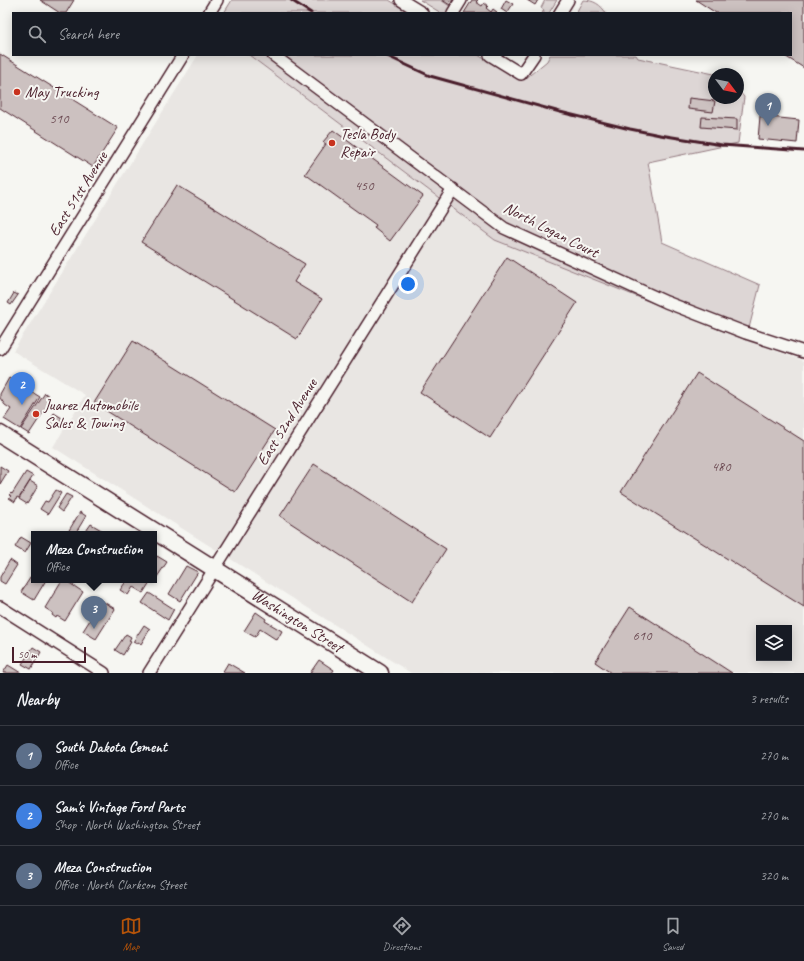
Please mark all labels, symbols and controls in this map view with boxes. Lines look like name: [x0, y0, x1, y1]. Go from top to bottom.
search box: [12, 12, 792, 56]
icon: search: [26, 23, 48, 45]
text: Search here: [58, 25, 119, 44]
north arrow: [708, 68, 744, 104]
place label: May Trucking: [25, 82, 100, 102]
marker: May Trucking: [12, 87, 22, 97]
pin: 1: [755, 93, 781, 126]
house number: 510: [50, 110, 70, 127]
place label: Tesla Body Repair: [340, 124, 397, 162]
marker: Tesla Body Repair: [327, 138, 337, 148]
street label: East 51st Avenue: [44, 146, 113, 240]
house number: 450: [355, 177, 375, 194]
street label: North Logan Court: [500, 198, 603, 263]
your location: [398, 274, 418, 294]
pin: 2: [9, 372, 35, 405]
street label: East 52nd Avenue: [252, 373, 323, 469]
place label: Juarez Automobile Sales & Towing: [43, 395, 140, 433]
marker: Juarez Automobile Sales & Towing: [31, 409, 41, 419]
house number: 480: [712, 458, 732, 475]
popup: [31, 531, 157, 583]
text: Meza Construction: [45, 540, 143, 559]
text: Office: [45, 559, 69, 575]
street label: Washington Street: [248, 585, 349, 658]
pin: 3: [81, 596, 107, 629]
map controls: [756, 625, 792, 661]
button: layers: [756, 625, 792, 661]
house number: 610: [633, 627, 653, 644]
scale bar: [12, 645, 86, 664]
text: 50 m: [18, 647, 37, 661]
text: Nearby: [16, 689, 59, 710]
text: 3 results: [750, 691, 788, 707]
text: South Dakota Cement: [54, 738, 167, 757]
text: 1: [26, 748, 32, 764]
text: 270 m: [760, 748, 788, 764]
text: Office: [54, 757, 78, 773]
text: Sam's Vintage Ford Parts: [54, 798, 185, 817]
text: 2: [26, 808, 32, 824]
text: 270 m: [760, 808, 788, 824]
text: Shop · North Washington Street: [54, 817, 199, 833]
text: Meza Construction: [54, 858, 151, 877]
text: 3: [26, 868, 32, 884]
text: 320 m: [760, 868, 788, 884]
text: Office · North Clarkson Street: [54, 877, 187, 893]
tab: Map: [120, 915, 142, 953]
tab: Directions: [383, 915, 421, 953]
tab: Saved: [662, 915, 684, 953]

